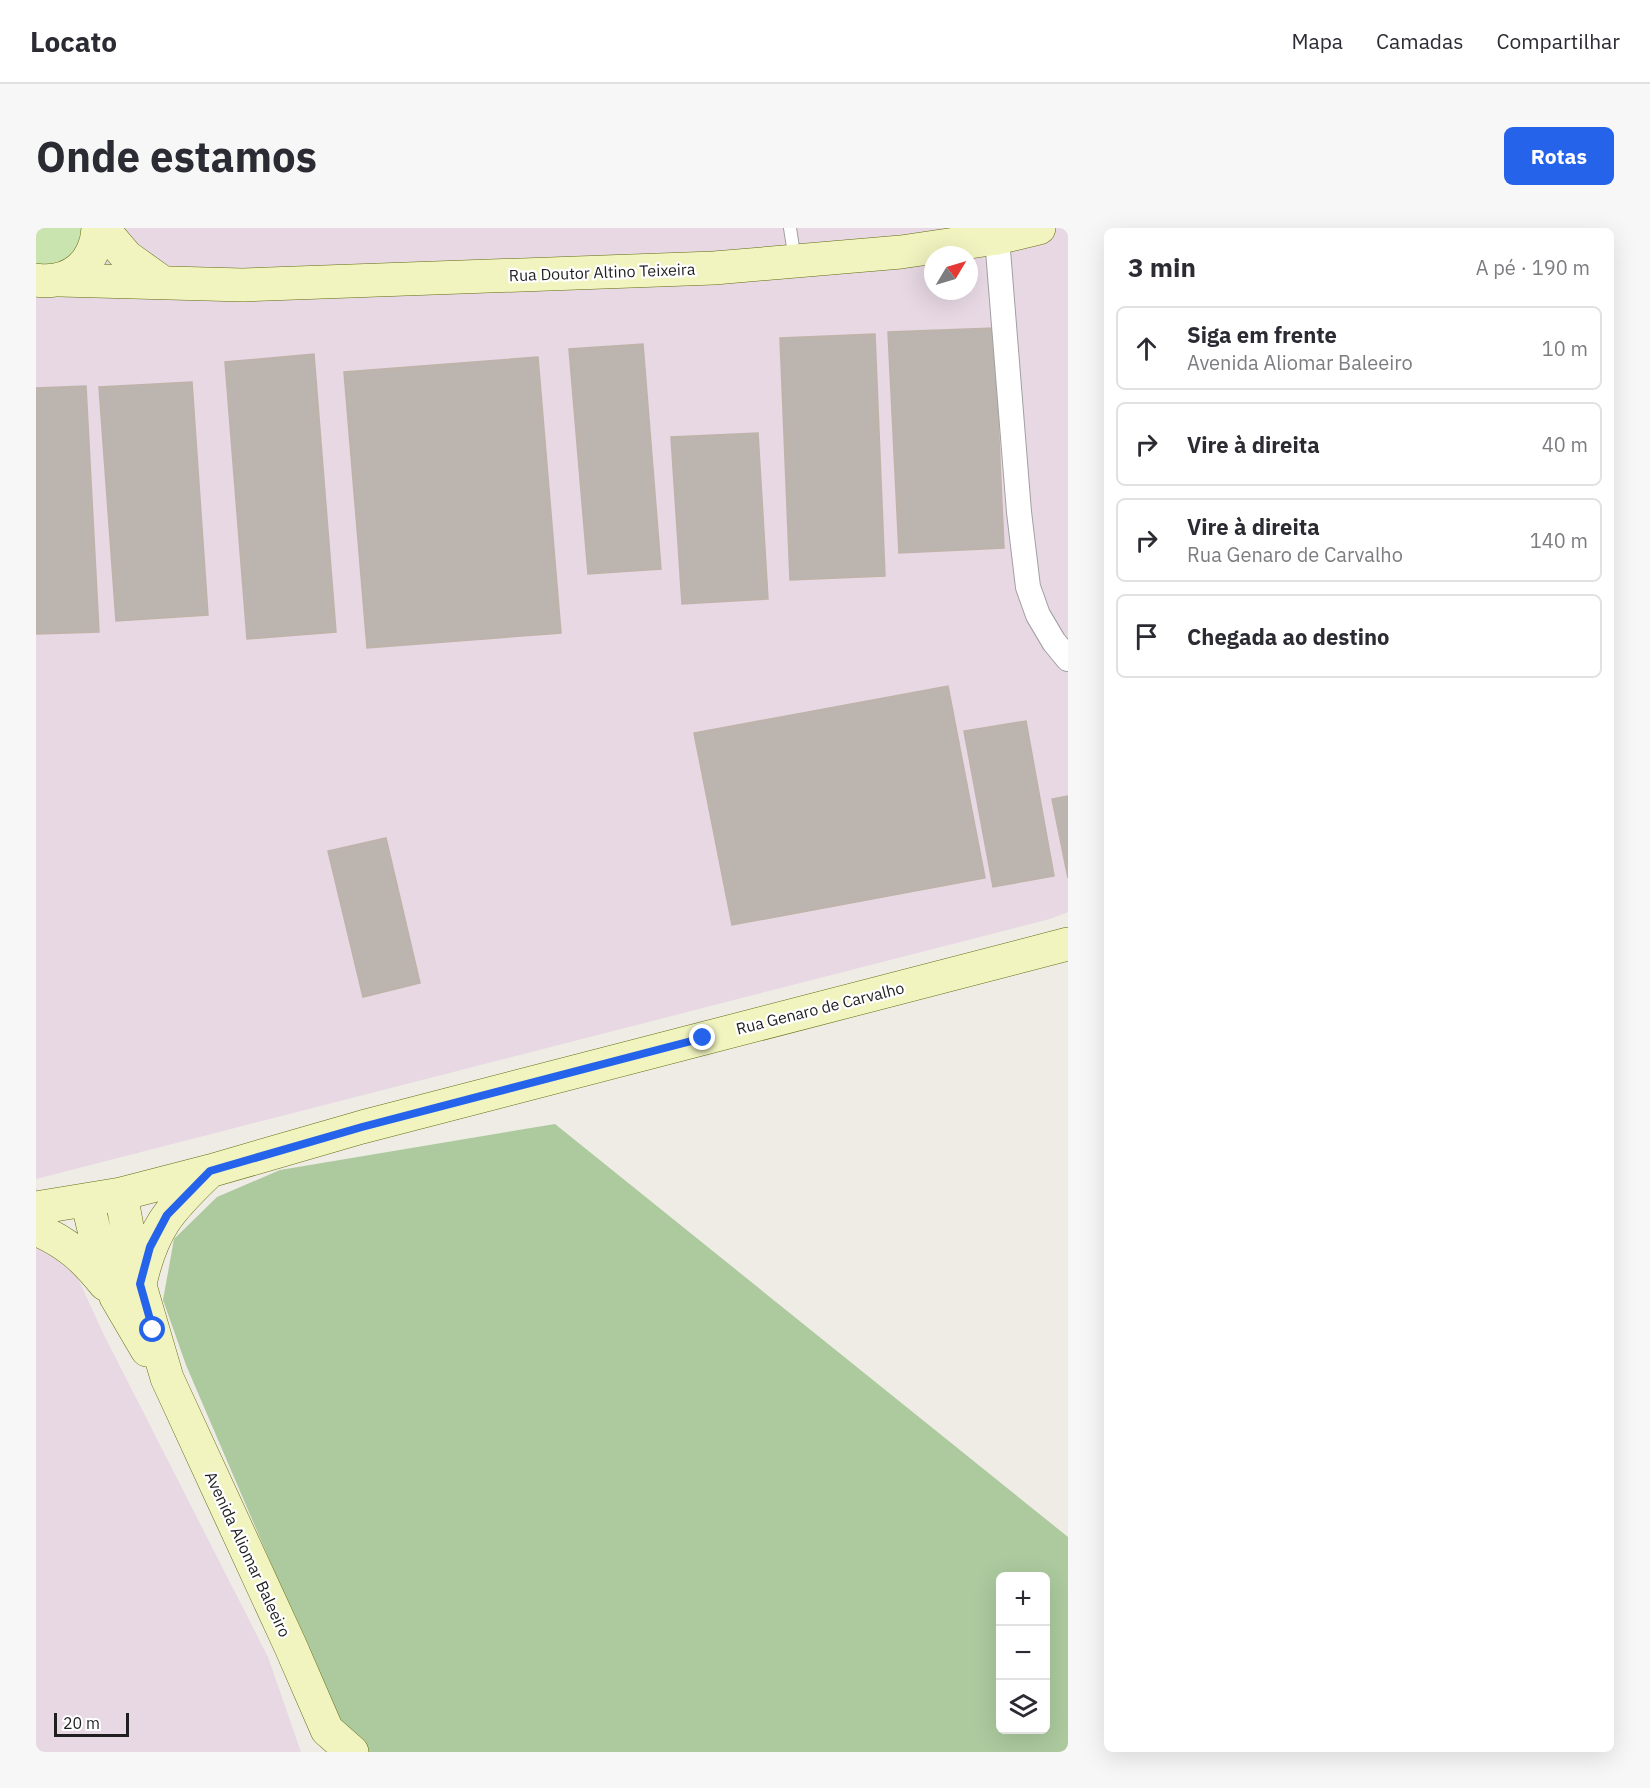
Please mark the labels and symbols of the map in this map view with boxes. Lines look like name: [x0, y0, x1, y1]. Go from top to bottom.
north arrow: [924, 246, 978, 300]
street label: Rua Doutor Altino Teixeira: [508, 259, 696, 285]
street label: Rua Genaro de Carvalho: [734, 977, 906, 1039]
route end: [689, 1024, 715, 1050]
route start: [139, 1316, 165, 1342]
street label: Avenida Aliomar Baleeiro: [201, 1468, 295, 1640]
scale bar: [54, 1710, 129, 1738]

